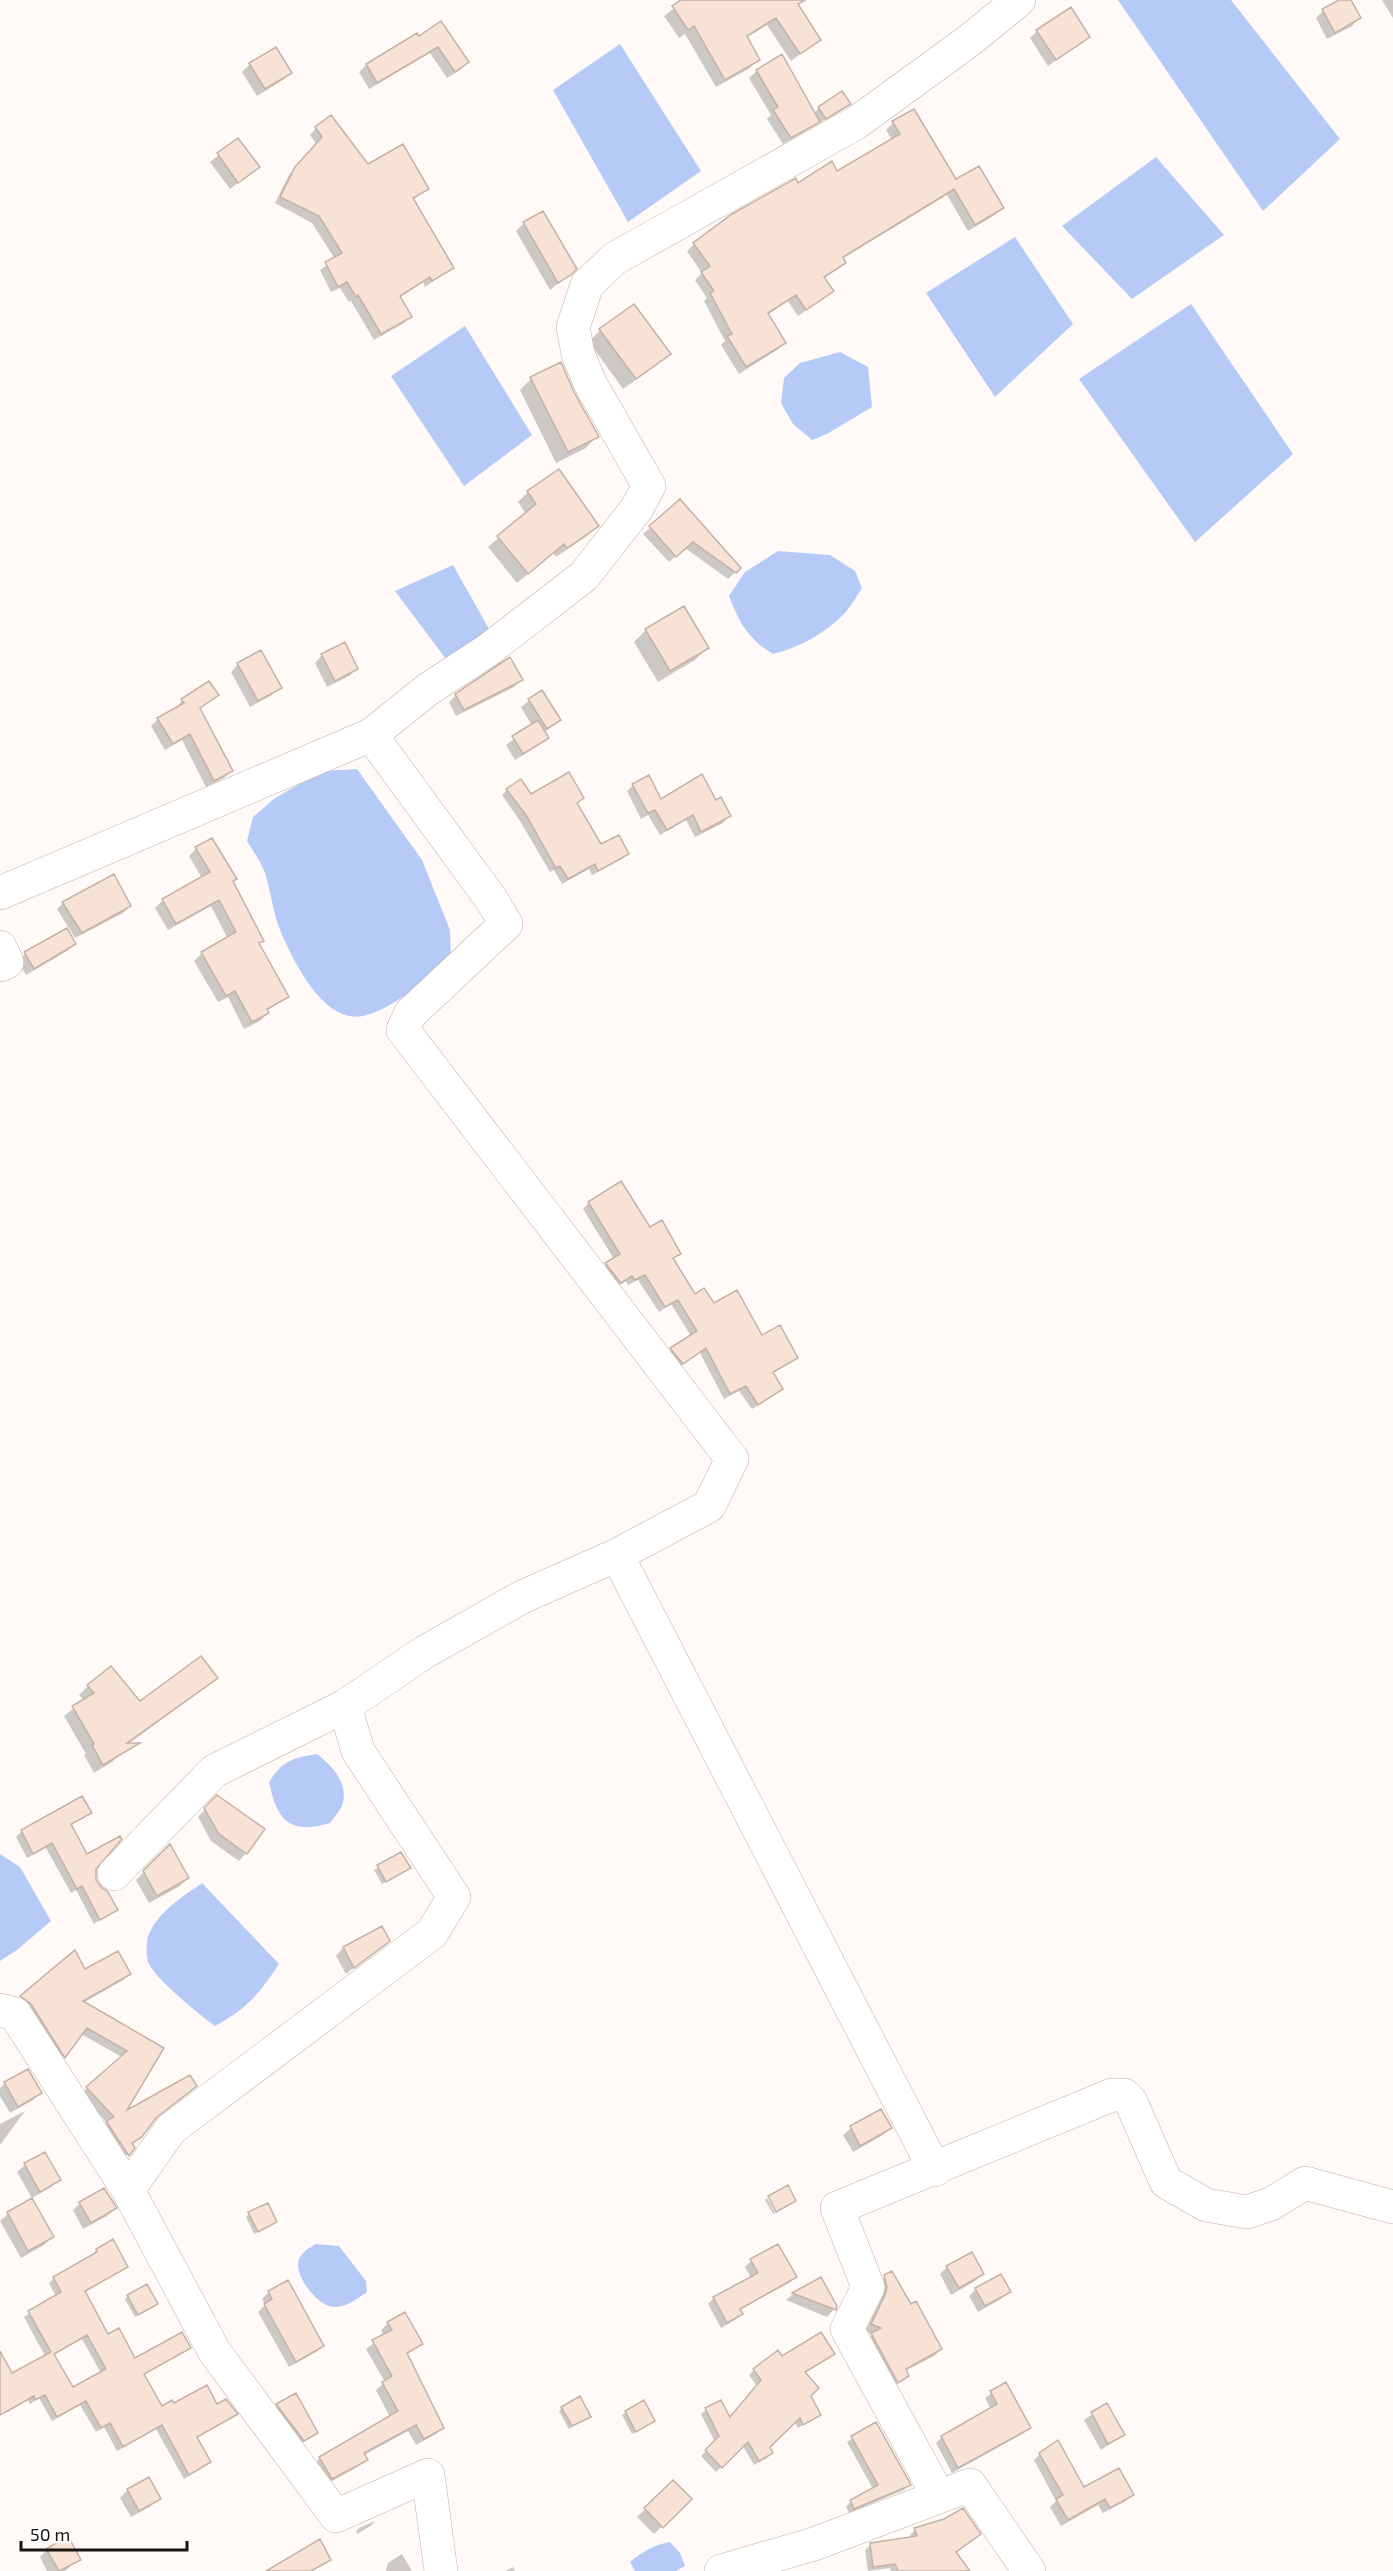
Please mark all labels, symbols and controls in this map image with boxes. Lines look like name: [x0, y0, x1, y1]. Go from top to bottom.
scale bar: [21, 2514, 188, 2552]
text: 50 m: [30, 2523, 70, 2545]

